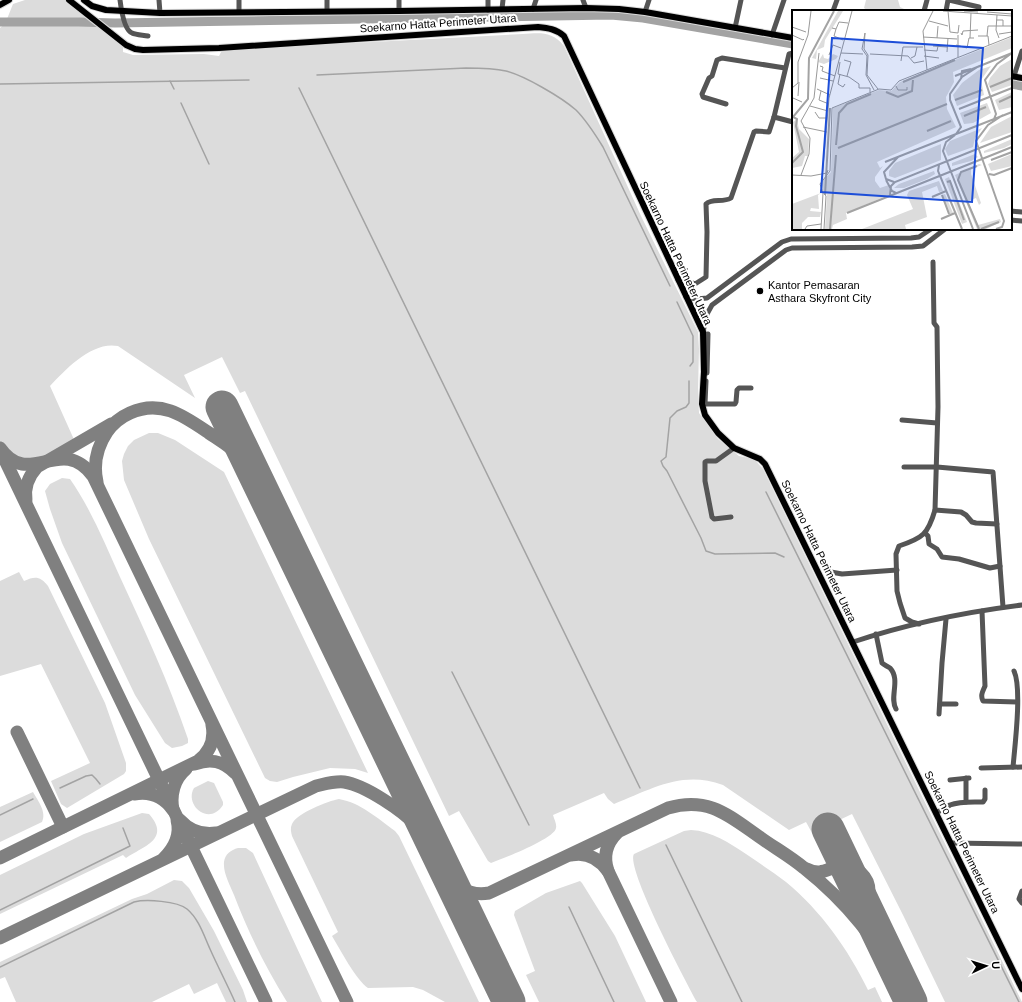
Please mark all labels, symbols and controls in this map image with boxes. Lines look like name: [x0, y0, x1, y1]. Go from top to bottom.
inset map: [792, 10, 1012, 230]
street label: Soekarno Hatta Perimeter Utara: [359, 11, 518, 34]
street label: Soekarno Hatta Perimeter Utara: [637, 179, 715, 328]
place label: Kantor Pemasaran Asthara Skyfront City: [768, 279, 872, 304]
marker: Kantor Pemasaran Asthara Skyfront City: [755, 286, 765, 296]
street label: Soekarno Hatta Perimeter Utara: [779, 478, 859, 625]
street label: Soekarno Hatta Perimeter Utara: [922, 769, 1002, 916]
north arrow: [966, 946, 1006, 986]
text: U: [990, 961, 1002, 970]

